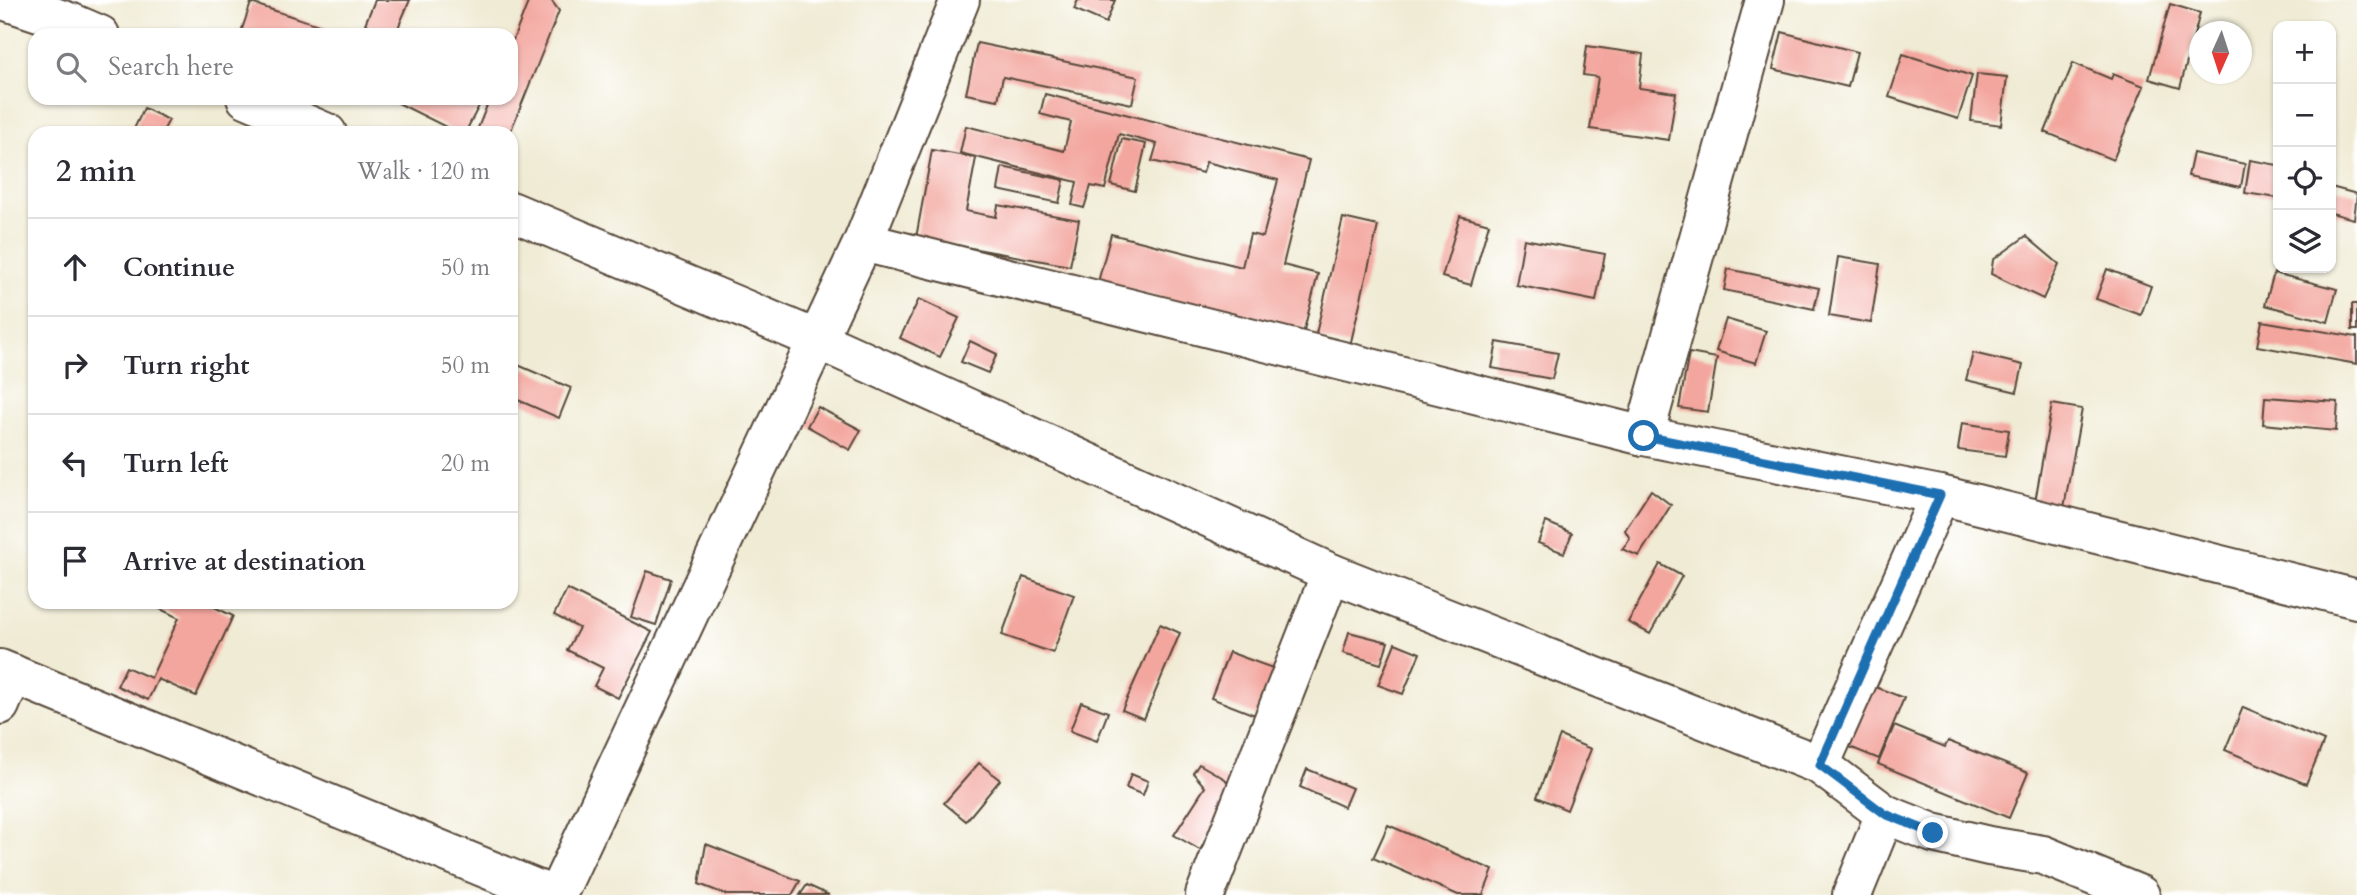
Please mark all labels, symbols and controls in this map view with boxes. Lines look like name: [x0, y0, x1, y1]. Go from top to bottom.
north arrow: [2189, 21, 2252, 84]
map controls: [2273, 21, 2336, 273]
button: +: [2273, 21, 2336, 84]
search box: [28, 28, 518, 105]
icon: search: [52, 48, 90, 86]
text: Search here: [108, 49, 234, 84]
button: −: [2273, 84, 2336, 147]
button: locate: [2273, 147, 2336, 210]
text: 2 min: [56, 151, 136, 192]
text: Walk · 120 m: [357, 156, 490, 187]
button: layers: [2273, 210, 2336, 273]
icon: ahead: [56, 248, 94, 286]
text: Continue: [123, 250, 235, 285]
text: 50 m: [441, 252, 490, 283]
icon: right: [56, 346, 94, 384]
text: Turn right: [123, 348, 250, 383]
text: 50 m: [441, 350, 490, 381]
route start: [1628, 420, 1659, 451]
icon: left: [56, 444, 94, 482]
text: Turn left: [123, 446, 228, 481]
text: 20 m: [441, 448, 490, 479]
icon: arrive: [56, 542, 94, 580]
text: Arrive at destination: [123, 544, 366, 579]
route end: [1917, 817, 1948, 848]

